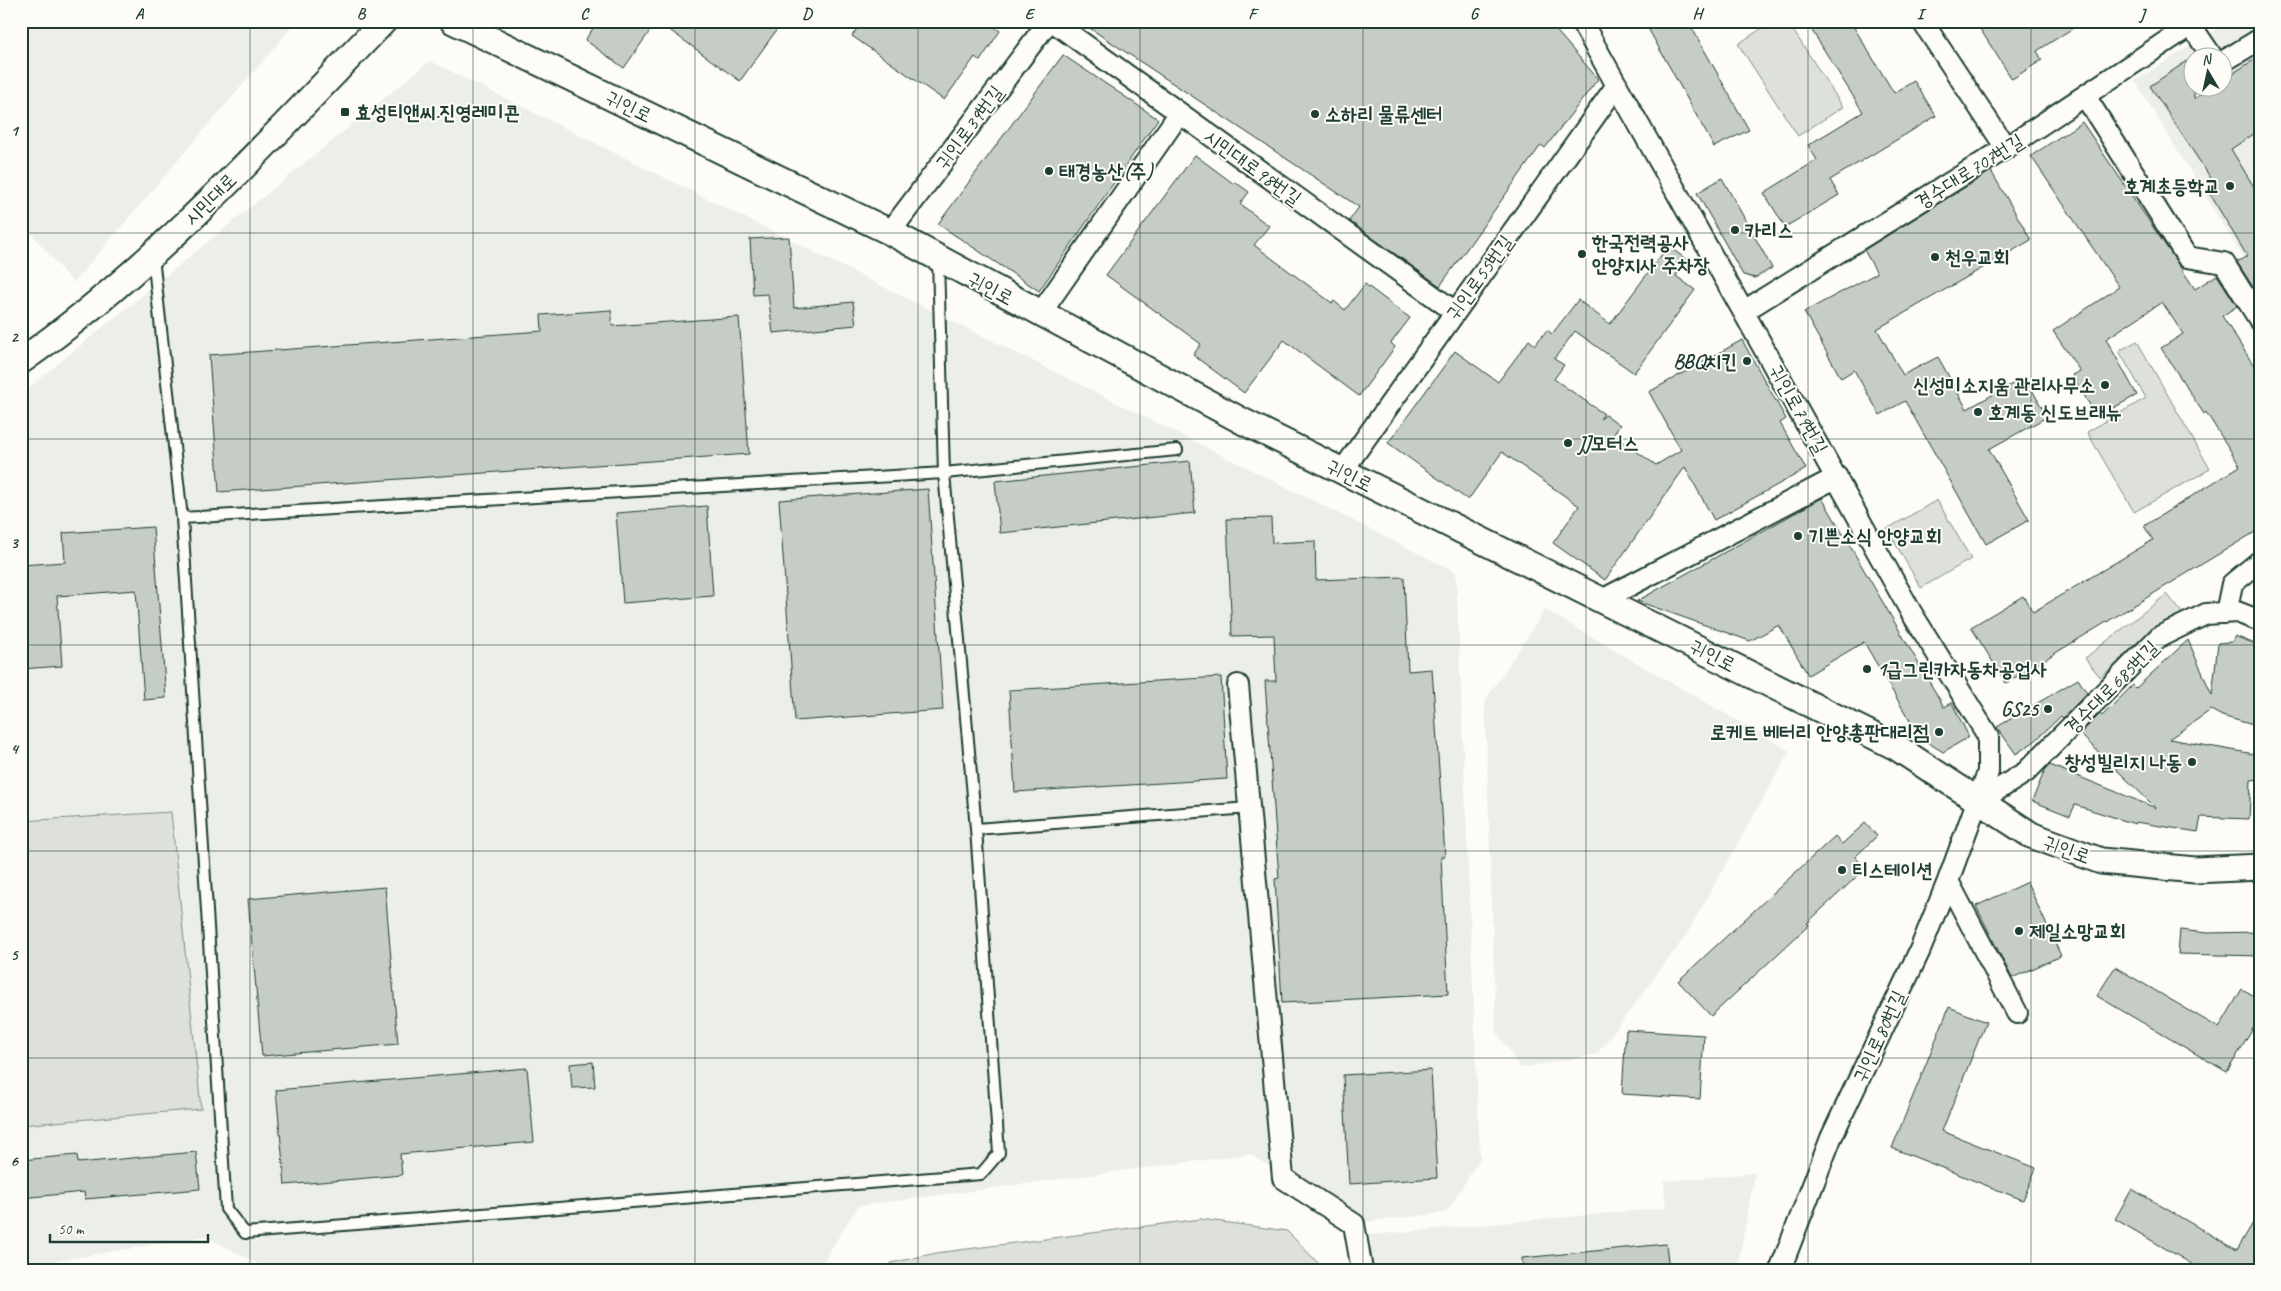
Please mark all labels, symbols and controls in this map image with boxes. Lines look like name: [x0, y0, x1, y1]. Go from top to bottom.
text: A: [135, 4, 145, 24]
text: B: [357, 4, 367, 24]
text: C: [580, 4, 590, 24]
text: D: [802, 4, 813, 24]
text: E: [1025, 4, 1036, 24]
text: F: [1248, 4, 1259, 24]
text: G: [1470, 4, 1480, 24]
text: H: [1692, 4, 1704, 24]
text: I: [1917, 4, 1927, 24]
text: J: [2138, 4, 2147, 24]
north arrow: [2184, 48, 2234, 98]
text: N: [2200, 50, 2214, 69]
street label: 귀인로39번길: [930, 80, 1009, 174]
street label: 귀인로: [602, 85, 656, 128]
place label: 효성티앤씨.진영레미콘: [355, 100, 520, 125]
place label: 소하리 물류센터: [1325, 102, 1443, 127]
marker: 효성티앤씨.진영레미콘: [339, 106, 351, 118]
marker: 소하리 물류센터: [1309, 108, 1321, 120]
text: 1: [10, 121, 19, 141]
street label: 시민대로98번길: [1199, 124, 1306, 211]
street label: 경수대로707번길: [1910, 128, 2028, 215]
place label: 태경농산(주): [1059, 159, 1154, 184]
marker: 태경농산(주): [1043, 165, 1055, 177]
street label: 시민대로: [179, 168, 242, 231]
place label: 호계초등학교: [2123, 174, 2220, 199]
marker: 호계초등학교: [2224, 180, 2236, 192]
place label: 카리스: [1745, 218, 1793, 243]
marker: 카리스: [1729, 224, 1741, 236]
street label: 귀인로55번길: [1440, 230, 1518, 324]
place label: 한국전력공사 안양지사 주차장: [1591, 230, 1710, 278]
place label: 천우교회: [1945, 245, 2009, 270]
marker: 한국전력공사 안양지사 주차장: [1576, 248, 1588, 260]
marker: 천우교회: [1929, 251, 1941, 263]
street label: 귀인로: [964, 266, 1018, 311]
text: 2: [10, 327, 19, 347]
place label: BBQ치킨: [1673, 349, 1737, 374]
marker: BBQ치킨: [1741, 355, 1753, 367]
street label: 귀인로79번길: [1764, 360, 1833, 458]
place label: 신성미소지움 관리사무소: [1913, 373, 2095, 398]
marker: 신성미소지움 관리사무소: [2099, 379, 2111, 391]
place label: 호계동 신도브래뉴: [1988, 400, 2122, 425]
marker: 호계동 신도브래뉴: [1972, 406, 1984, 418]
place label: JJ모터스: [1576, 431, 1639, 456]
marker: JJ모터스: [1562, 437, 1574, 449]
street label: 귀인로: [1323, 453, 1377, 498]
place label: 기쁜소식 안양교회: [1808, 524, 1942, 549]
marker: 기쁜소식 안양교회: [1792, 530, 1804, 542]
text: 3: [10, 533, 19, 553]
street label: 귀인로: [1686, 633, 1740, 678]
street label: 경수대로685번길: [2059, 635, 2164, 740]
place label: 1급그린카자동차공업사: [1877, 657, 2047, 682]
marker: 1급그린카자동차공업사: [1861, 663, 1873, 675]
place label: GS25: [2001, 697, 2040, 722]
marker: GS25: [2042, 703, 2054, 715]
place label: 로케트 베터리 안양총판대리점: [1710, 720, 1929, 745]
marker: 로케트 베터리 안양총판대리점: [1933, 726, 1945, 738]
text: 4: [10, 739, 19, 759]
place label: 창성빌리지 나동: [2065, 750, 2182, 775]
marker: 창성빌리지 나동: [2186, 756, 2198, 768]
street label: 귀인로: [2040, 829, 2094, 869]
place label: 티스테이션: [1852, 858, 1932, 883]
marker: 티스테이션: [1836, 864, 1848, 876]
place label: 제일소망교회: [2029, 919, 2126, 944]
marker: 제일소망교회: [2013, 925, 2025, 937]
text: 5: [11, 945, 20, 965]
street label: 귀인로80번길: [1847, 986, 1912, 1086]
text: 6: [10, 1151, 19, 1171]
scale bar: [50, 1211, 208, 1243]
text: 50 m: [58, 1220, 85, 1239]

